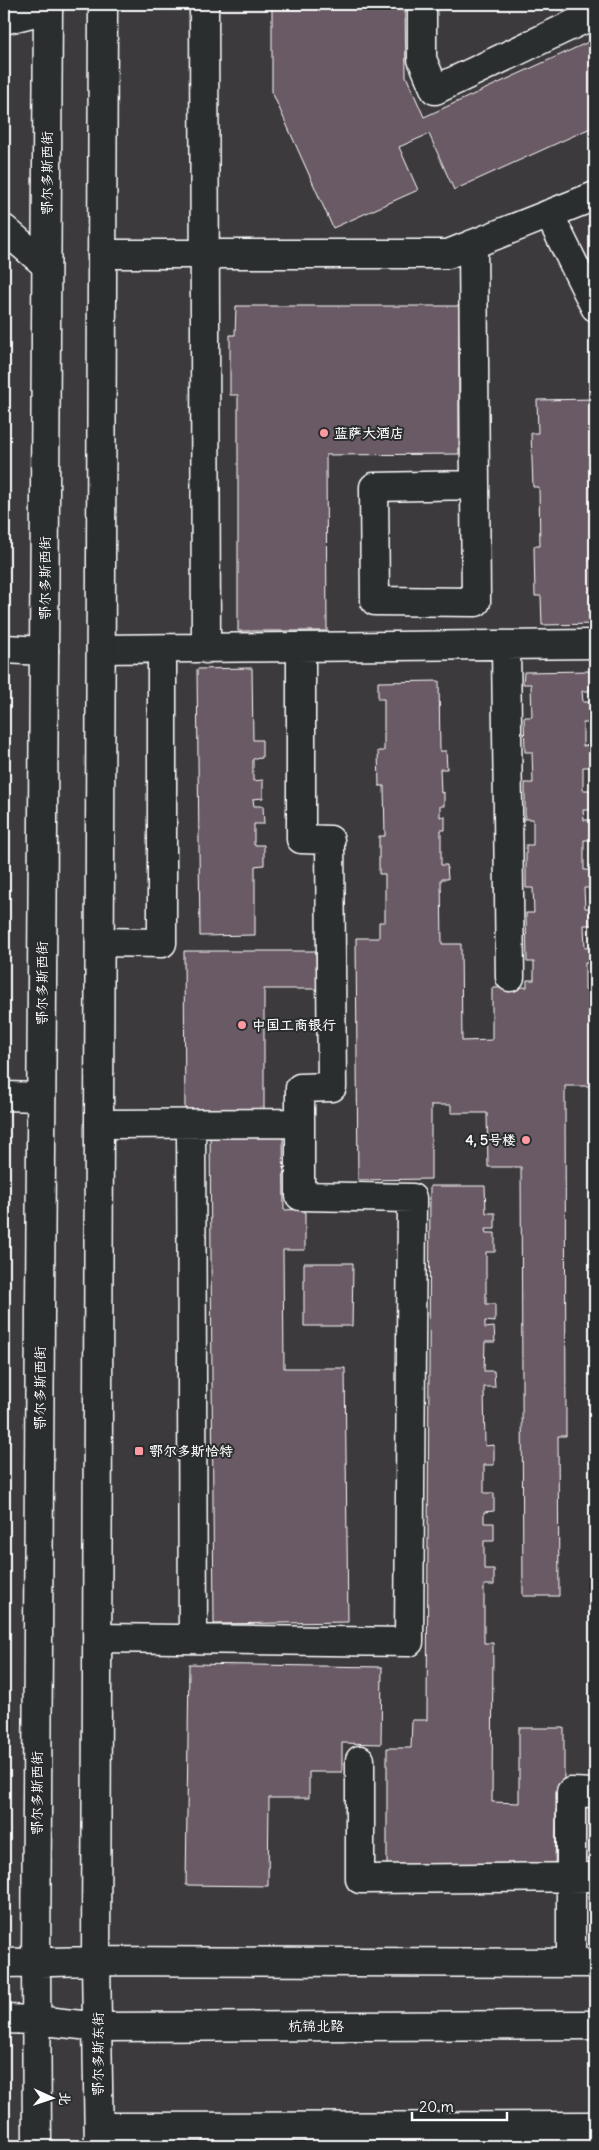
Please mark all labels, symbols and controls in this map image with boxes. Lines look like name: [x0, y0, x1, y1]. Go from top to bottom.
street label: 鄂尔多斯西街: [38, 131, 56, 215]
place label: 蓝萨大酒店: [334, 424, 404, 442]
marker: 蓝萨大酒店: [318, 427, 330, 439]
street label: 鄂尔多斯西街: [36, 536, 54, 620]
street label: 鄂尔多斯西街: [33, 941, 51, 1025]
place label: 中国工商银行: [252, 1016, 336, 1034]
marker: 中国工商银行: [236, 1019, 248, 1031]
place label: 4, 5号楼: [466, 1131, 516, 1149]
marker: 4, 5号楼: [520, 1134, 532, 1146]
street label: 鄂尔多斯西街: [31, 1346, 49, 1430]
place label: 鄂尔多斯恰特: [149, 1442, 233, 1460]
marker: 鄂尔多斯恰特: [133, 1445, 145, 1457]
street label: 鄂尔多斯西街: [28, 1751, 46, 1835]
street label: 鄂尔多斯东街: [89, 2012, 107, 2096]
street label: 杭锦北路: [288, 2017, 344, 2035]
north arrow: [28, 2072, 78, 2122]
scale bar: [412, 2090, 506, 2122]
text: 北: [56, 2091, 74, 2106]
text: 20 m: [419, 2097, 454, 2116]

